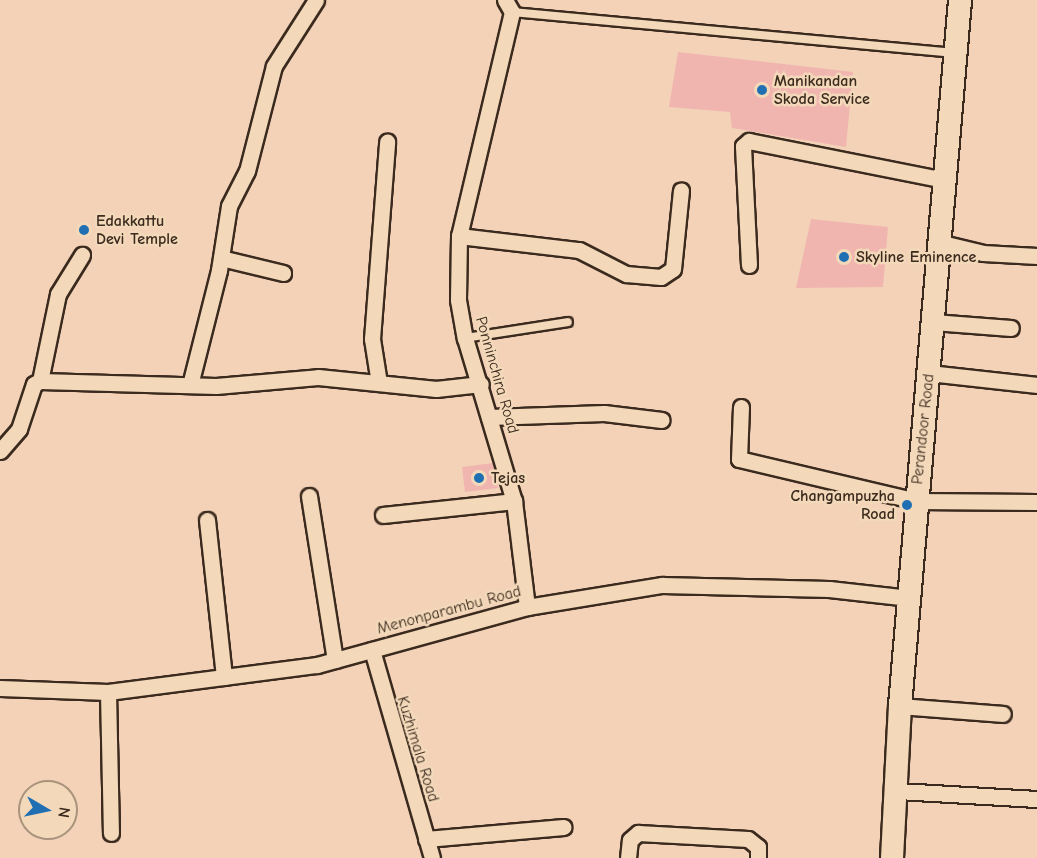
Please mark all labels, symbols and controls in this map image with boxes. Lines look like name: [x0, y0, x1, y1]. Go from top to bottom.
place label: Manikandan Skoda Service: [774, 71, 870, 109]
marker: Manikandan Skoda Service: [755, 83, 769, 97]
place label: Edakkattu Devi Temple: [96, 211, 178, 249]
marker: Edakkattu Devi Temple: [77, 223, 91, 237]
place label: Skyline Eminence: [856, 247, 976, 267]
marker: Skyline Eminence: [837, 250, 851, 264]
street label: Ponninchira Road: [471, 314, 523, 436]
street label: Perandoor Road: [908, 373, 938, 485]
place label: Tejas: [491, 468, 525, 488]
marker: Tejas: [472, 471, 486, 485]
place label: Changampuzha Road: [790, 486, 895, 524]
marker: Changampuzha Road: [900, 498, 914, 512]
street label: Menonparambu Road: [375, 582, 523, 638]
street label: Kuzhimala Road: [393, 694, 443, 804]
north arrow: [18, 780, 78, 840]
text: N: [54, 806, 74, 819]

